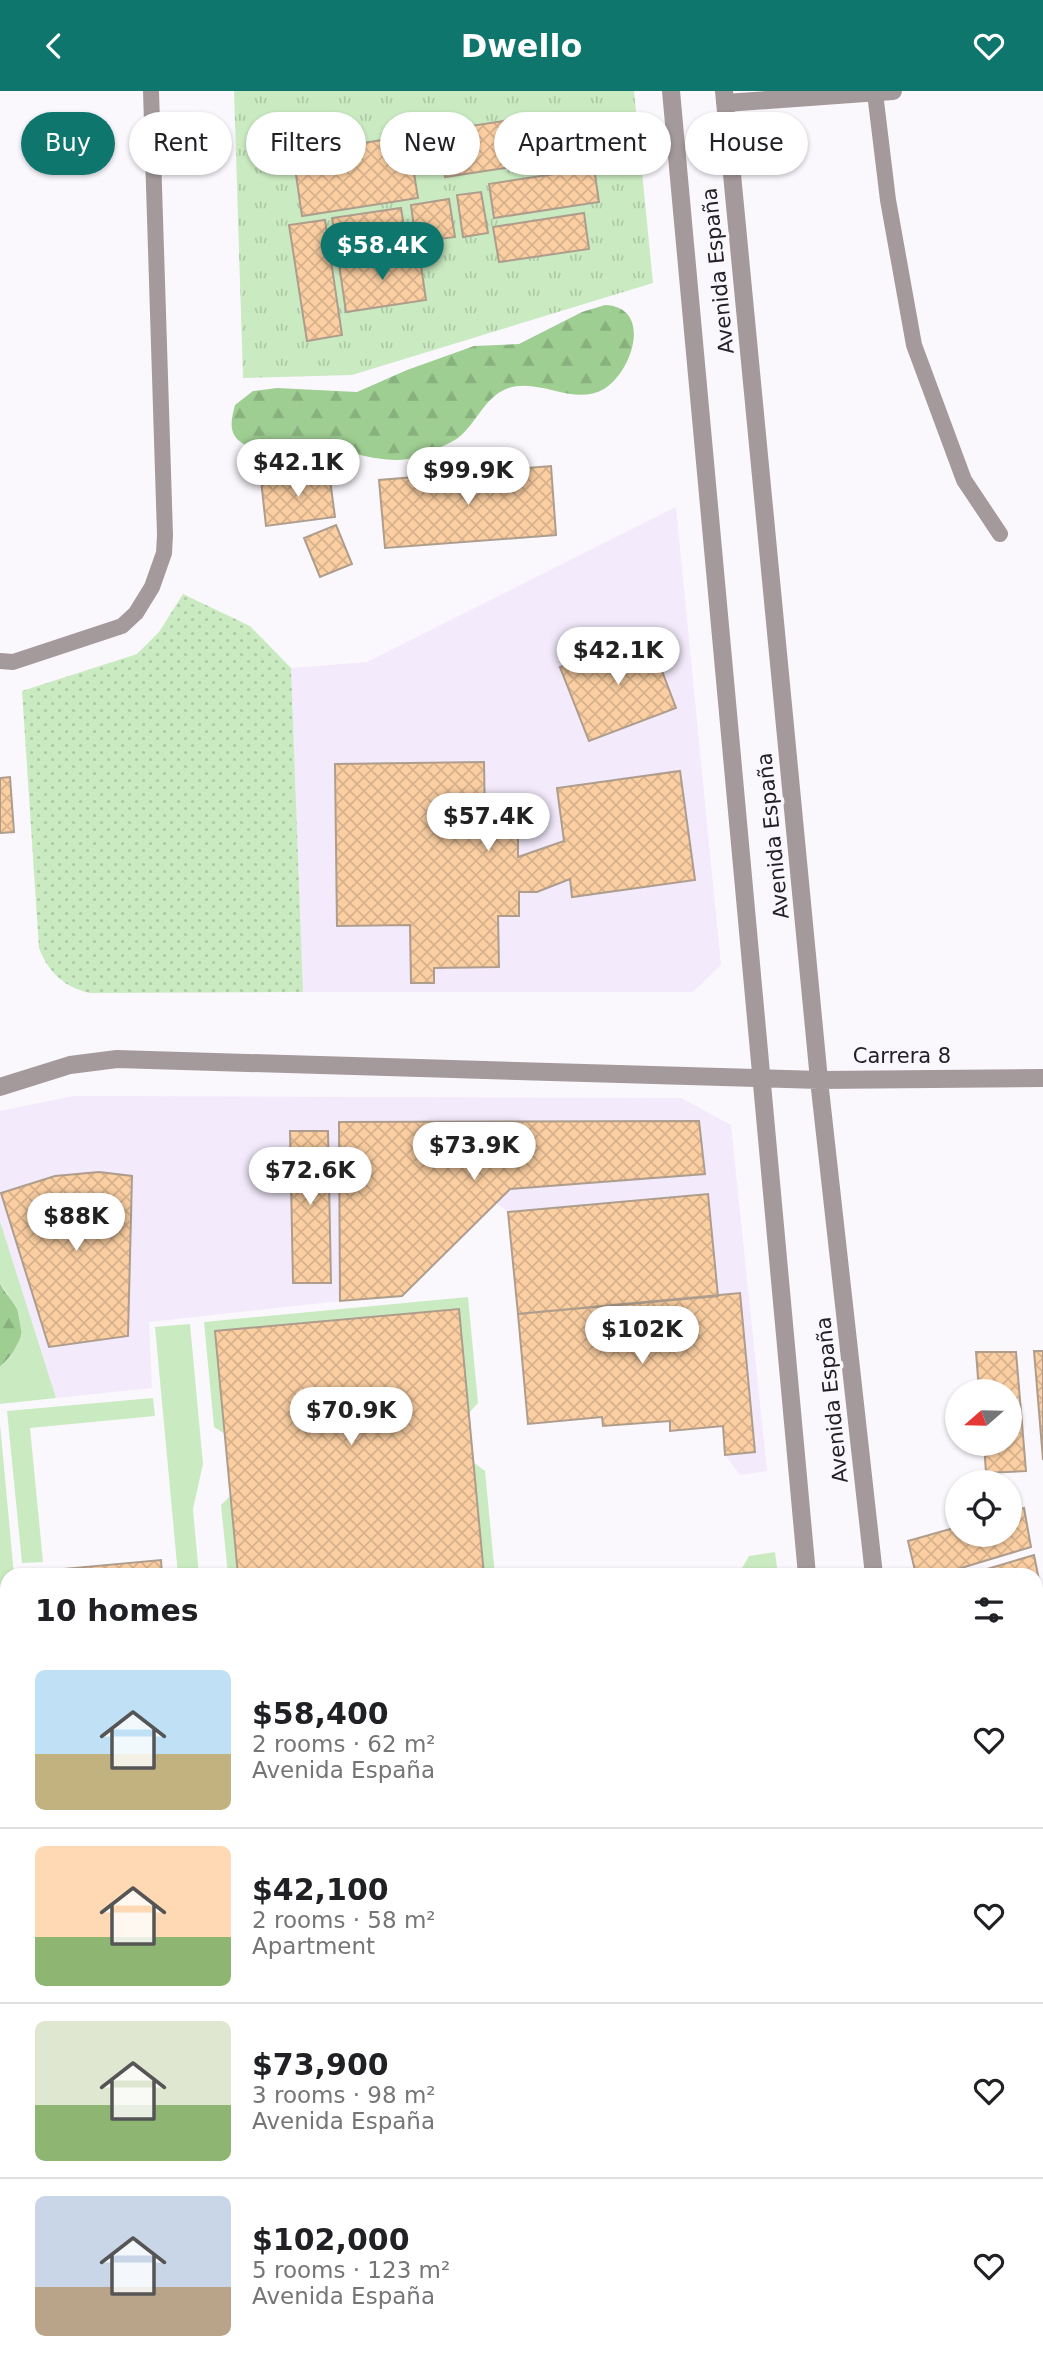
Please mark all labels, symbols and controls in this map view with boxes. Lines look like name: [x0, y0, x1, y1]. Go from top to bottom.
icon: back: [35, 27, 73, 65]
text: Dwello: [461, 27, 582, 65]
icon: heart: [970, 27, 1008, 65]
chip: Buy: [21, 112, 115, 175]
chip: Rent: [129, 112, 232, 175]
chip: Filters: [246, 112, 366, 175]
chip: New: [380, 112, 480, 175]
chip: Apartment: [494, 112, 671, 175]
chip: House: [685, 112, 808, 175]
street label: Avenida España: [697, 187, 739, 355]
pin: $58.4K: [325, 223, 439, 282]
text: $58.4K: [337, 232, 427, 258]
pin: $42.1K: [241, 439, 355, 499]
pin: $99.9K: [411, 447, 525, 507]
text: $42.1K: [253, 449, 343, 475]
text: $99.9K: [423, 457, 513, 483]
pin: $42.1K: [561, 627, 675, 687]
text: $42.1K: [573, 637, 663, 663]
street label: Avenida España: [752, 752, 794, 920]
pin: $57.4K: [431, 793, 545, 853]
text: $57.4K: [443, 803, 533, 829]
street label: Carrera 8: [853, 1044, 951, 1068]
pin: $73.9K: [417, 1123, 531, 1182]
text: $73.9K: [429, 1132, 519, 1158]
pin: $72.6K: [253, 1147, 367, 1207]
text: $72.6K: [265, 1157, 355, 1183]
pin: $88K: [35, 1193, 117, 1253]
text: $88K: [43, 1203, 109, 1229]
pin: $102K: [593, 1307, 691, 1366]
text: $102K: [601, 1316, 683, 1342]
street label: Avenida España: [811, 1316, 853, 1484]
north arrow: [945, 1379, 1022, 1456]
map controls: [945, 1379, 1022, 1547]
pin: $70.9K: [294, 1387, 408, 1447]
text: $70.9K: [306, 1397, 396, 1423]
button: locate: [945, 1470, 1022, 1547]
icon: filters: [970, 1591, 1008, 1629]
text: 10 homes: [35, 1593, 199, 1628]
text: $58,400: [252, 1696, 389, 1731]
icon: home: [91, 1698, 175, 1782]
icon: heart: [970, 1721, 1008, 1759]
text: 2 rooms · 62 m²: [252, 1731, 436, 1757]
text: Avenida España: [252, 1757, 435, 1783]
text: $42,100: [252, 1872, 389, 1907]
icon: home: [91, 1874, 175, 1958]
icon: heart: [970, 1897, 1008, 1935]
text: 2 rooms · 58 m²: [252, 1907, 436, 1933]
text: Apartment: [252, 1933, 375, 1959]
text: $73,900: [252, 2047, 389, 2082]
icon: home: [91, 2049, 175, 2133]
icon: heart: [970, 2072, 1008, 2110]
text: 3 rooms · 98 m²: [252, 2082, 436, 2108]
text: Avenida España: [252, 2108, 435, 2134]
text: $102,000: [252, 2222, 410, 2257]
icon: home: [91, 2224, 175, 2308]
icon: heart: [970, 2247, 1008, 2285]
text: 5 rooms · 123 m²: [252, 2257, 450, 2283]
text: Avenida España: [252, 2283, 435, 2309]

